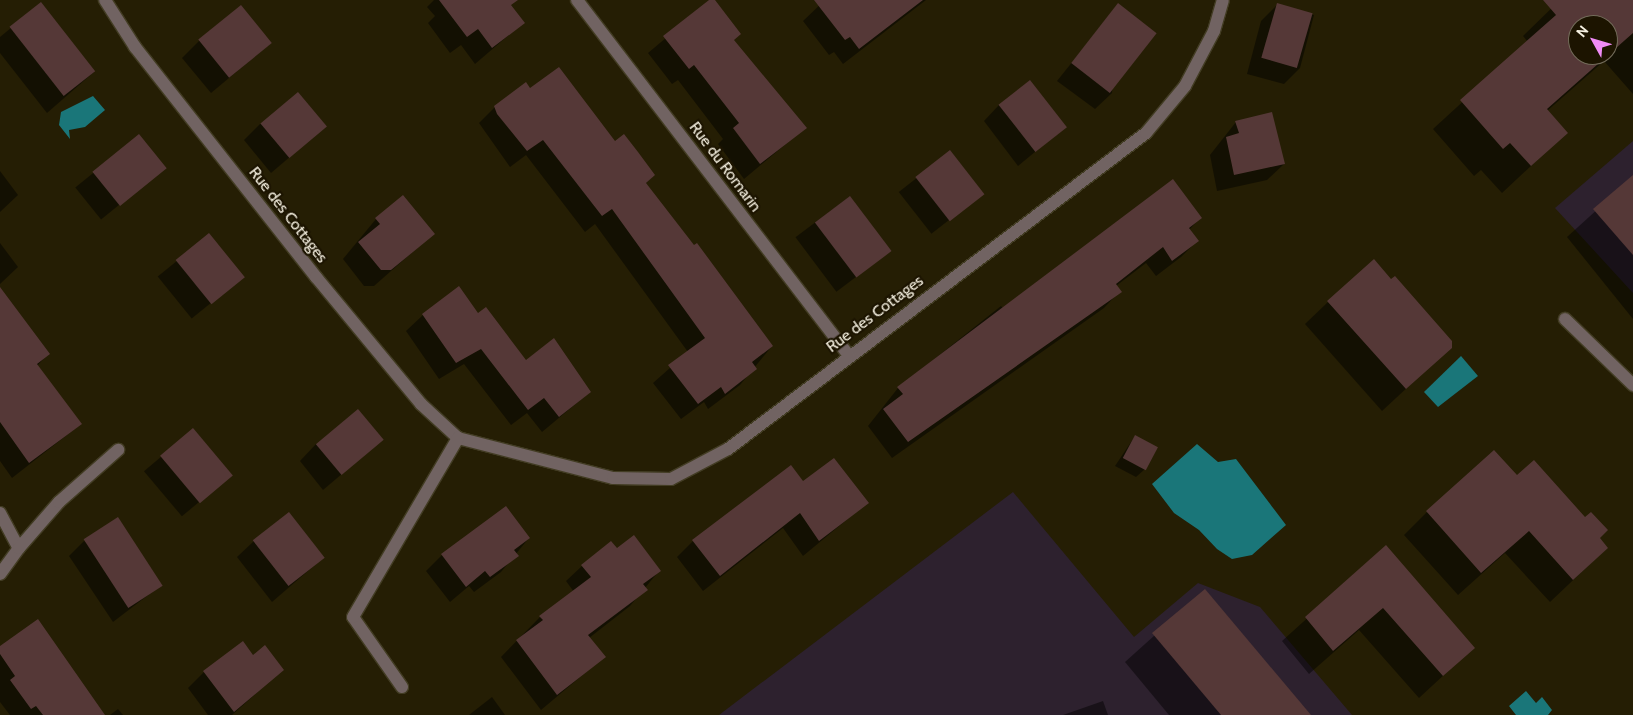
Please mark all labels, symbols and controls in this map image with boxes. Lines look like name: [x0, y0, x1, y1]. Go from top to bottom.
north arrow: [1568, 15, 1618, 65]
text: N: [1572, 22, 1592, 41]
street label: Rue du Romarin: [685, 118, 765, 216]
street label: Rue des Cottages: [245, 163, 331, 267]
street label: Rue des Cottages: [823, 271, 927, 357]

